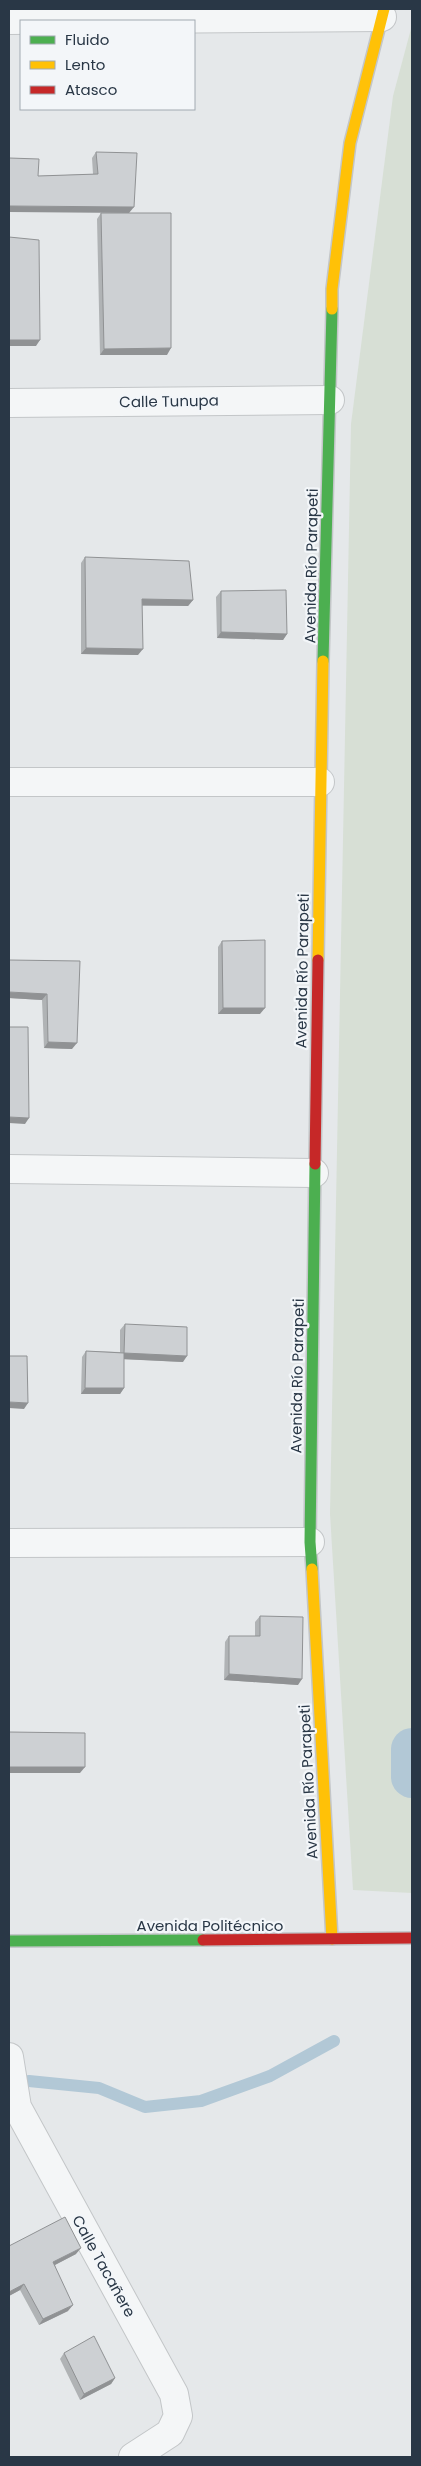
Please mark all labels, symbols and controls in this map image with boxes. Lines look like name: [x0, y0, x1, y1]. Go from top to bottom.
legend: [20, 20, 195, 110]
text: Fluido: [65, 29, 109, 50]
text: Lento: [65, 54, 105, 75]
text: Atasco: [65, 79, 117, 100]
street label: Calle Tunupa: [119, 390, 219, 412]
street label: Avenida Río Parapeti: [299, 488, 323, 644]
street label: Avenida Río Parapeti: [290, 893, 314, 1049]
street label: Avenida Río Parapeti: [285, 1298, 309, 1454]
street label: Avenida Río Parapeti: [293, 1704, 323, 1860]
street label: Avenida Politécnico: [137, 1915, 283, 1936]
street label: Calle Tacañere: [67, 2211, 141, 2321]

